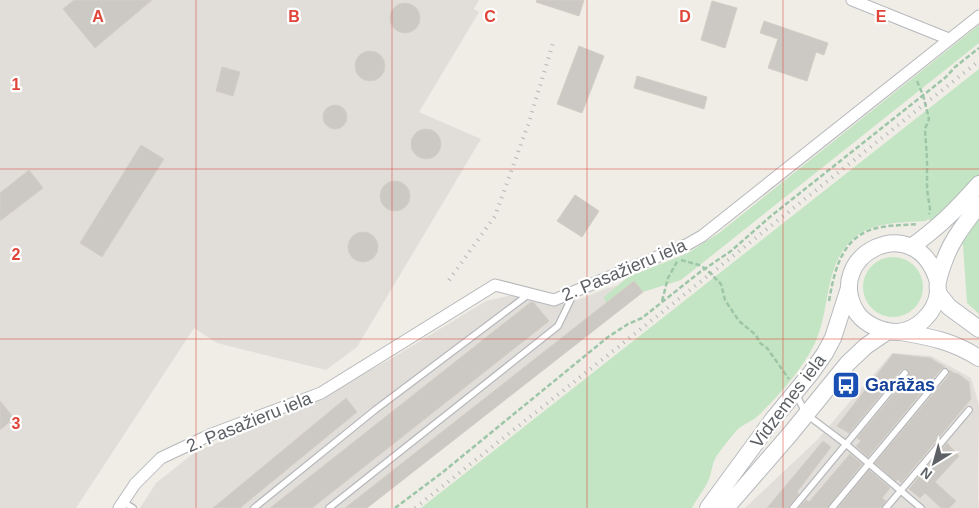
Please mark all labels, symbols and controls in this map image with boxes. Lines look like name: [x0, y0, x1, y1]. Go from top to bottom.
text: A: [92, 8, 104, 25]
text: B: [288, 8, 300, 25]
text: C: [484, 8, 496, 25]
text: D: [679, 8, 691, 25]
text: E: [876, 8, 887, 25]
text: 1: [12, 76, 21, 93]
street label: 2. Pasažieru iela: [559, 234, 690, 305]
text: 2: [12, 246, 21, 263]
street label: Vidzemes iela: [746, 350, 830, 452]
bus stop icon: Garāžas: [831, 370, 861, 400]
place label: Garāžas: [865, 375, 935, 395]
street label: 2. Pasažieru iela: [184, 387, 315, 456]
text: 3: [12, 415, 21, 432]
north arrow: [909, 438, 959, 488]
text: N: [917, 464, 935, 483]

